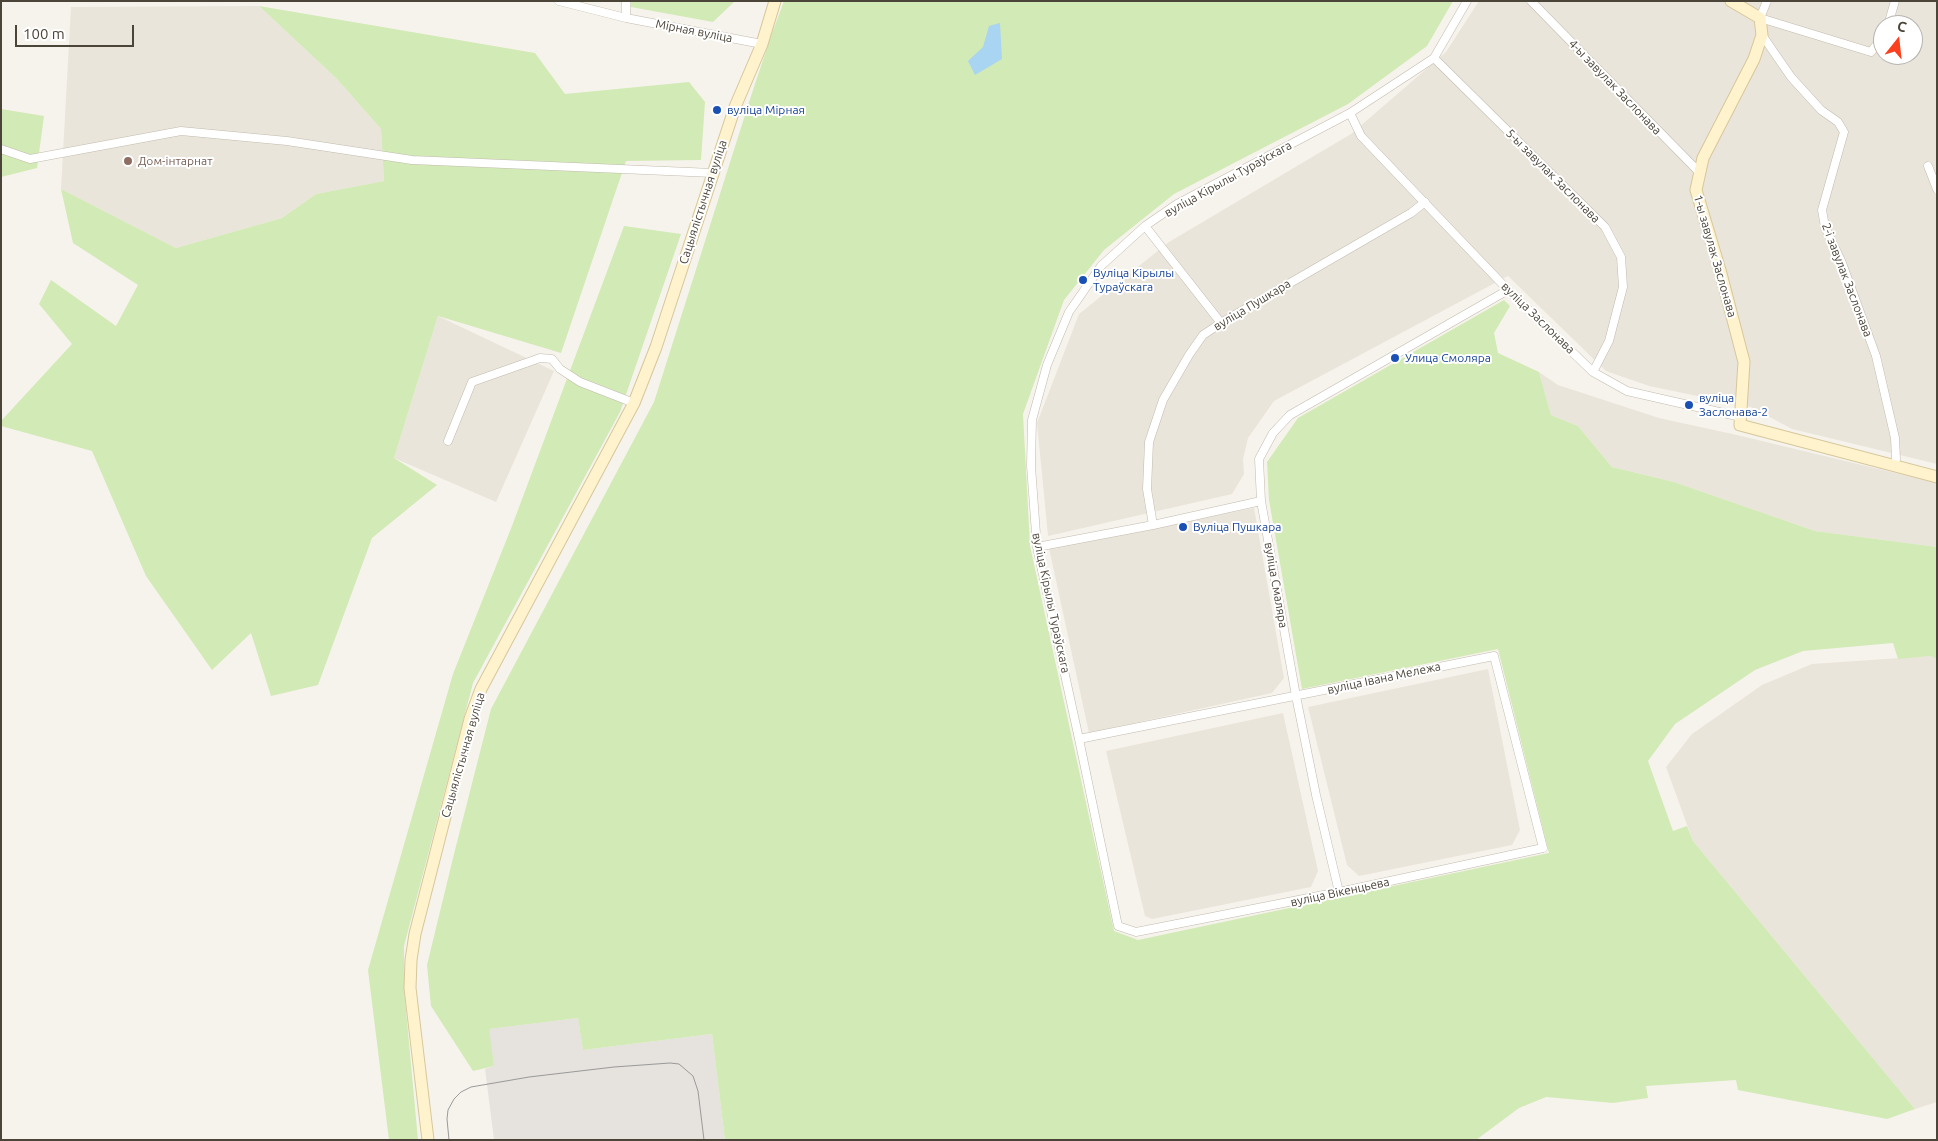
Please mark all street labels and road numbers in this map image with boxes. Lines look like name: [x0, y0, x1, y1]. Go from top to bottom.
street label: Мірная вуліца: [654, 16, 734, 46]
street label: 4-ы завулак Заслонава: [1566, 36, 1664, 138]
street label: 5-ы завулак Заслонава: [1503, 126, 1603, 226]
street label: Сацыялістычная вуліца: [676, 138, 730, 266]
street label: вуліца Кірылы Тураўскага: [1162, 138, 1294, 220]
street label: 1-ы завулак Заслонава: [1691, 193, 1739, 319]
street label: 2-і завулак Заслонава: [1819, 221, 1875, 339]
street label: вуліца Пушкара: [1211, 276, 1293, 334]
street label: вуліца Заслонава: [1498, 279, 1578, 357]
street label: вуліца Кірылы Тураўскага: [1029, 532, 1073, 674]
street label: вуліца Смаляра: [1261, 541, 1291, 629]
street label: вуліца Івана Мележа: [1326, 659, 1442, 697]
street label: Сацыялістычная вуліца: [438, 691, 488, 819]
street label: вуліца Вікенцьева: [1289, 874, 1391, 910]

